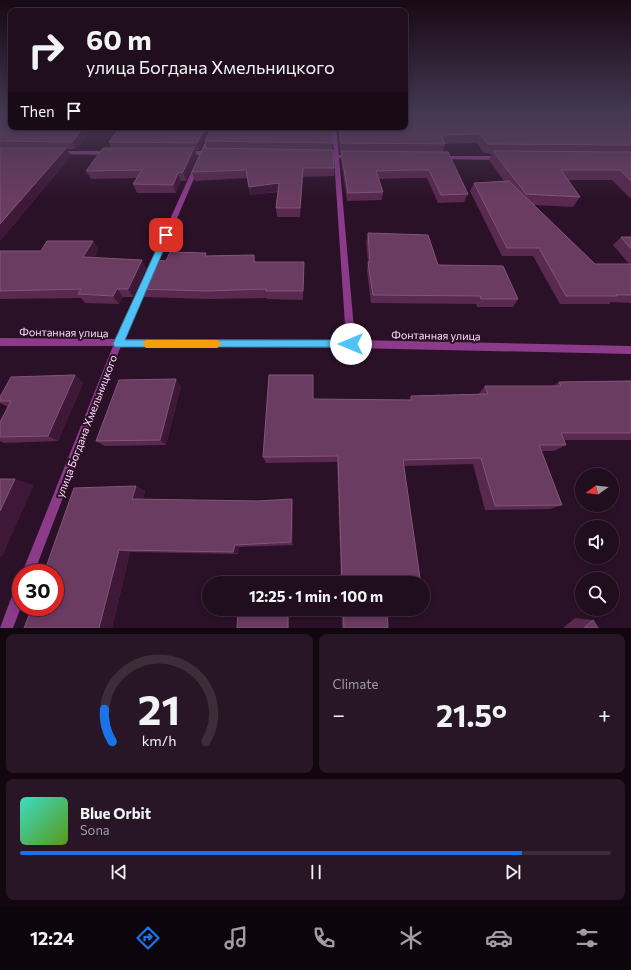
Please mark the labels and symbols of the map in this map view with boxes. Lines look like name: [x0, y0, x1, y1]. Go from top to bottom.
pin: [149, 218, 183, 252]
position arrow: [330, 323, 372, 365]
street label: Фонтанная улица: [19, 325, 109, 339]
street label: Фонтанная улица: [391, 328, 481, 342]
street label: улица Богдана Хмельницкого: [53, 352, 119, 499]
north arrow: [575, 468, 619, 512]
speed limit sign: 30: [12, 564, 64, 616]

